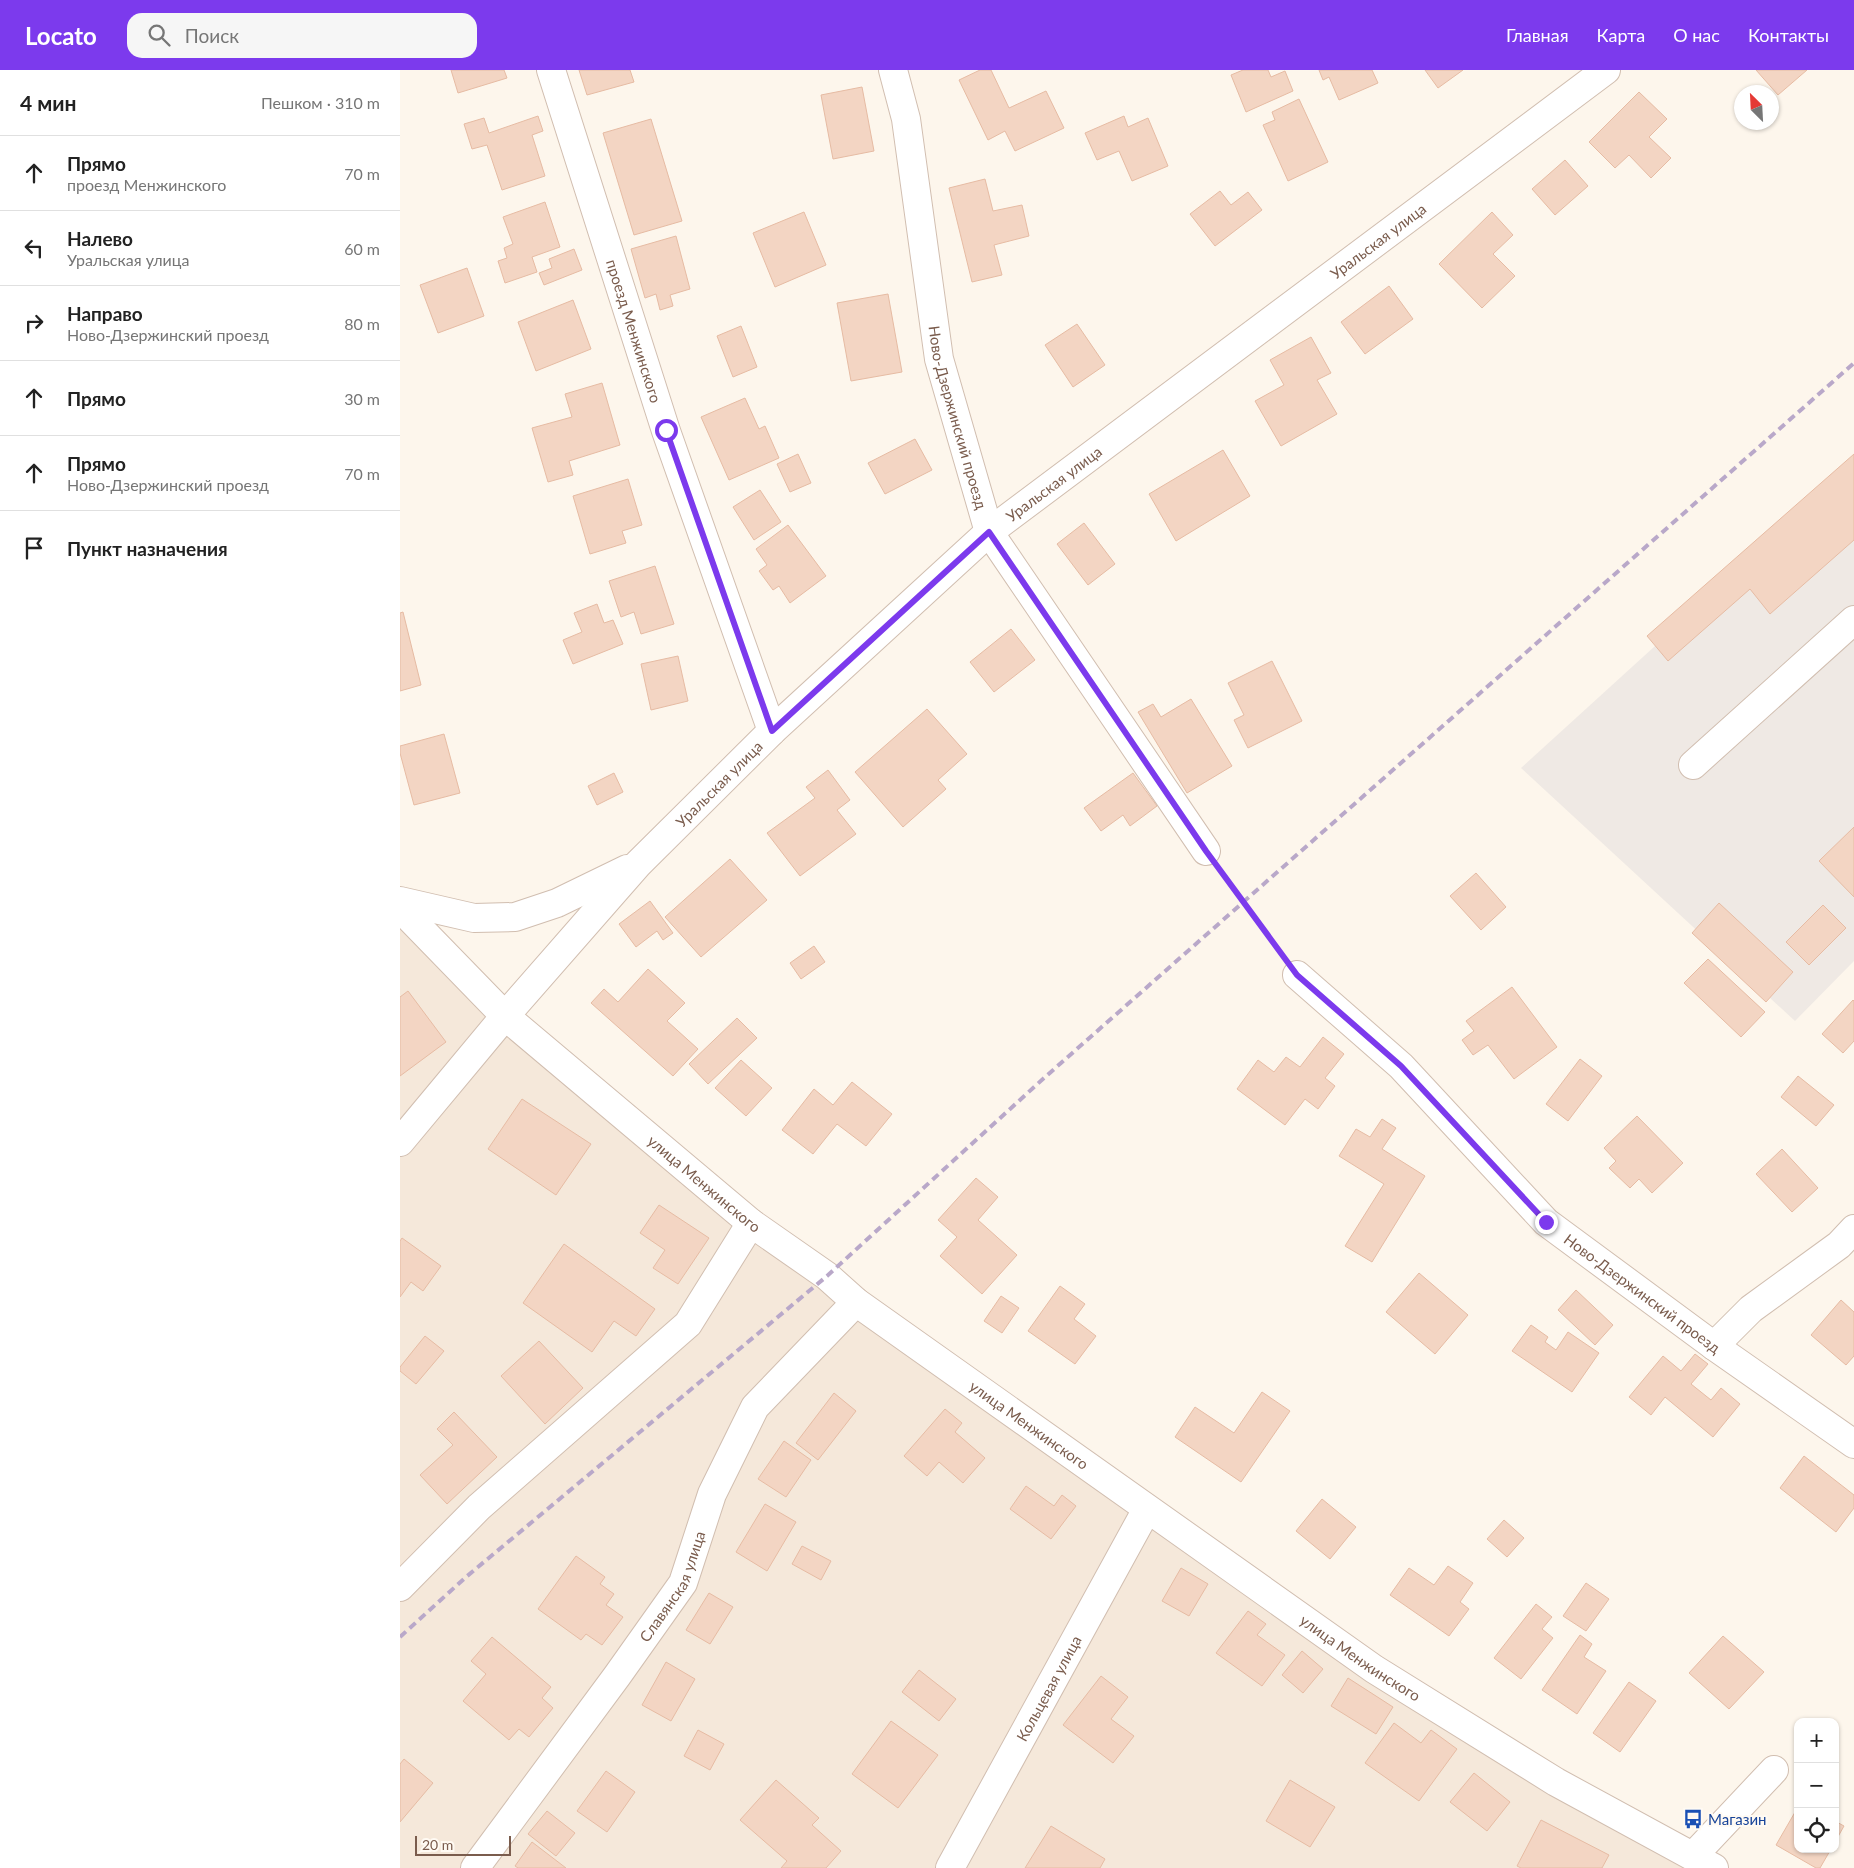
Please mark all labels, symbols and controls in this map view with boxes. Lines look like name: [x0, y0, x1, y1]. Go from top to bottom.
search box: [127, 13, 477, 58]
text: Locato: [25, 21, 97, 50]
icon: search: [145, 21, 173, 49]
text: Поиск: [185, 24, 239, 47]
text: Главная: [1506, 24, 1569, 46]
text: Карта: [1597, 24, 1645, 46]
text: О нас: [1673, 24, 1720, 46]
text: Контакты: [1748, 24, 1829, 46]
north arrow: [1734, 85, 1779, 130]
text: 4 мин: [20, 90, 77, 115]
text: Пешком · 310 m: [261, 93, 380, 112]
text: Прямо: [67, 152, 126, 175]
icon: ahead: [20, 159, 48, 187]
text: 70 m: [344, 164, 380, 183]
text: проезд Менжинского: [67, 175, 226, 194]
street label: Уральская улица: [1326, 199, 1429, 282]
text: Налево: [67, 227, 133, 250]
icon: left: [20, 234, 48, 262]
text: 60 m: [344, 239, 380, 258]
text: Уральская улица: [67, 250, 189, 269]
street label: проезд Менжинского: [603, 257, 665, 405]
text: Направо: [67, 302, 143, 325]
icon: right: [20, 309, 48, 337]
text: 80 m: [344, 314, 380, 333]
street label: Ново-Дзержинский проезд: [925, 324, 991, 511]
text: Ново-Дзержинский проезд: [67, 325, 269, 344]
icon: ahead: [20, 384, 48, 412]
text: Прямо: [67, 387, 126, 410]
text: 30 m: [344, 389, 380, 408]
route start: [655, 419, 678, 442]
street label: Уральская улица: [1002, 442, 1105, 525]
text: Прямо: [67, 452, 126, 475]
icon: ahead: [20, 459, 48, 487]
text: 70 m: [344, 464, 380, 483]
text: Ново-Дзержинский проезд: [67, 475, 269, 494]
icon: arrive: [20, 534, 48, 562]
text: Пункт назначения: [67, 537, 228, 560]
street label: Уральская улица: [672, 737, 766, 831]
street label: улица Менжинского: [644, 1131, 764, 1236]
route end: [1535, 1211, 1558, 1234]
street label: Ново-Дзержинский проезд: [1561, 1230, 1724, 1357]
street label: улица Менжинского: [966, 1377, 1092, 1473]
street label: Славянская улица: [635, 1529, 708, 1645]
street label: улица Менжинского: [1297, 1611, 1424, 1705]
street label: Кольцевая улица: [1012, 1632, 1085, 1744]
map controls: [1794, 1718, 1839, 1853]
button: +: [1794, 1718, 1839, 1763]
button: −: [1794, 1763, 1839, 1808]
bus stop icon: Магазин: [1682, 1808, 1704, 1830]
button: locate: [1794, 1808, 1839, 1853]
place label: Магазин: [1708, 1810, 1767, 1828]
scale bar: [415, 1833, 511, 1856]
text: 20 m: [422, 1836, 453, 1853]

